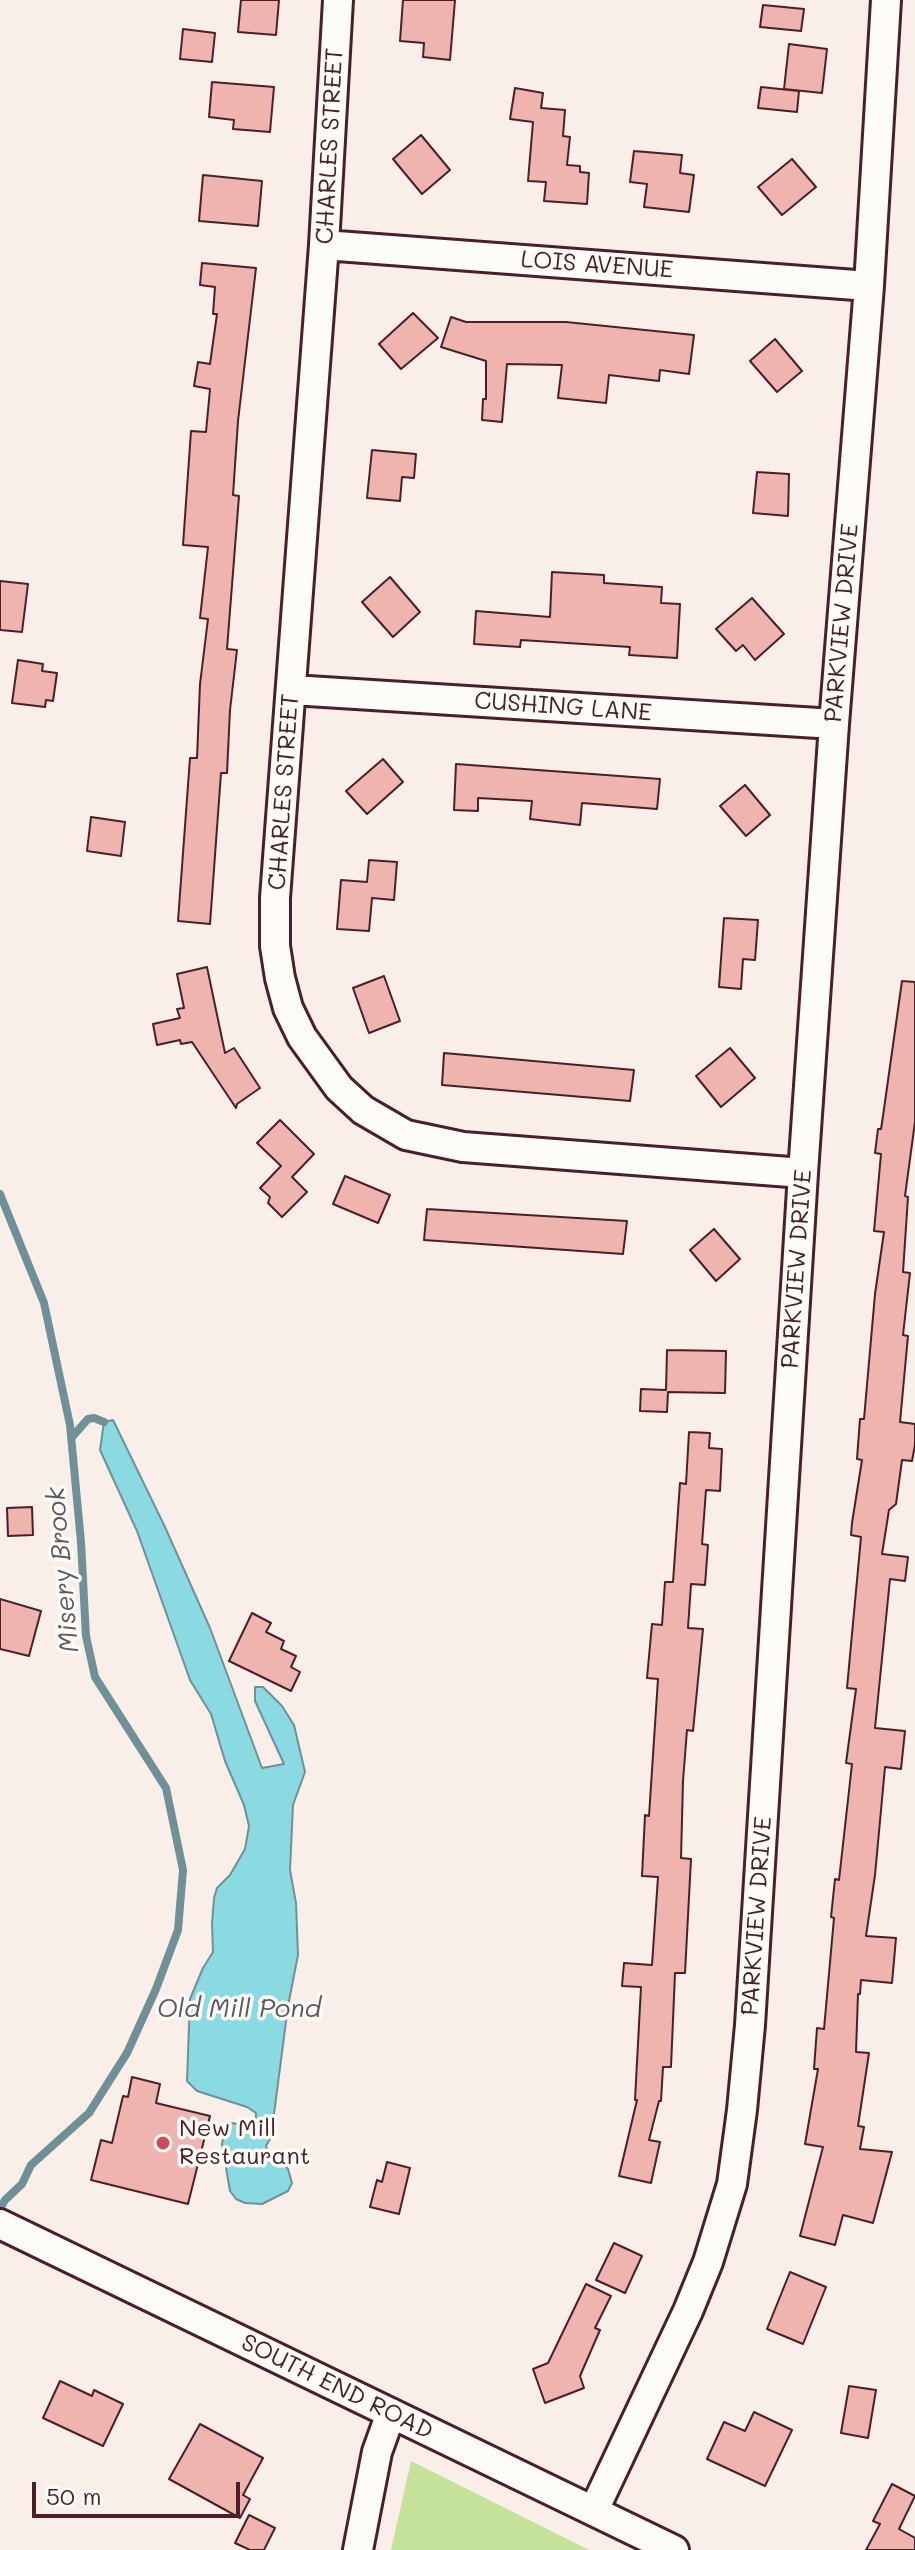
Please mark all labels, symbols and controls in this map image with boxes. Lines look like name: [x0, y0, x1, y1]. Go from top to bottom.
street label: CHARLES STREET: [310, 47, 350, 245]
street label: LOIS AVENUE: [520, 245, 674, 285]
street label: PARKVIEW DRIVE: [819, 522, 865, 724]
street label: CUSHING LANE: [473, 686, 653, 728]
street label: CHARLES STREET: [263, 693, 305, 891]
street label: PARKVIEW DRIVE: [776, 1169, 818, 1369]
water label: Misery Brook: [40, 1486, 86, 1654]
street label: PARKVIEW DRIVE: [736, 1816, 778, 2016]
water label: Old Mill Pond: [157, 1993, 321, 2025]
place label: New Mill Restaurant: [179, 2115, 310, 2171]
marker: New Mill Restaurant: [154, 2134, 172, 2152]
street label: SOUTH END ROAD: [236, 2328, 438, 2446]
scale bar: [36, 2466, 244, 2516]
text: 50 m: [46, 2480, 102, 2511]

